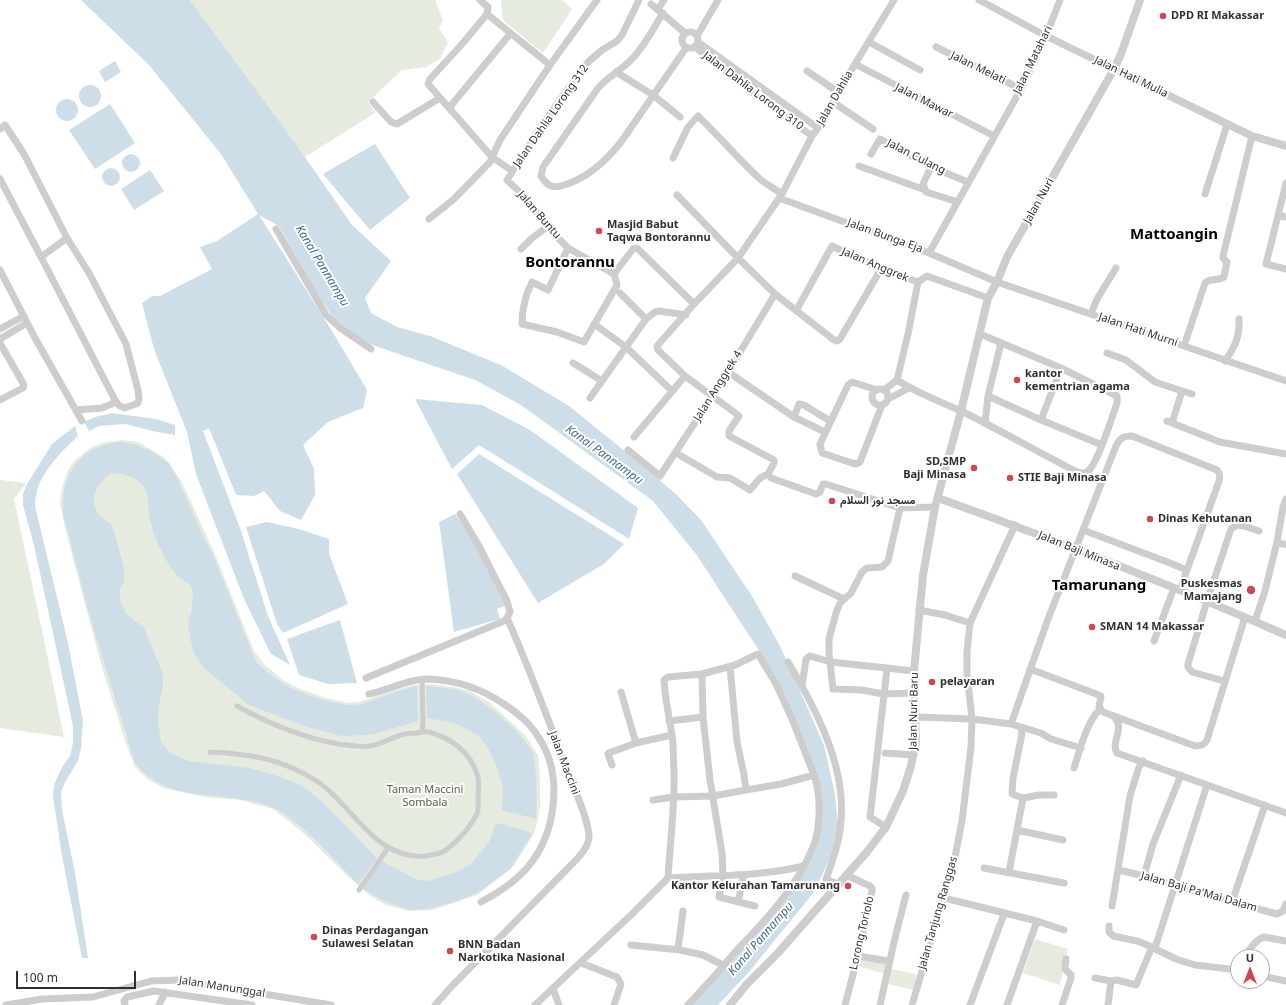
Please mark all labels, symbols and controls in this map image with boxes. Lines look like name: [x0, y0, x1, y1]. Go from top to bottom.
place label: DPD RI Makassar: [1171, 9, 1264, 23]
marker: DPD RI Makassar: [1158, 11, 1168, 21]
street label: Jalan Matahari: [1011, 24, 1055, 96]
street label: Jalan Dahlia Lorong 310: [700, 49, 806, 133]
street label: Jalan Melati: [948, 49, 1008, 87]
street label: Jalan Hati Mulia: [1092, 53, 1170, 101]
street label: Jalan Dahlia Lorong 312: [511, 62, 591, 170]
street label: Jalan Dahlia: [814, 68, 856, 128]
street label: Jalan Mawar: [893, 81, 955, 121]
street label: Jalan Culang: [884, 137, 948, 177]
street label: Jalan Nuri: [1021, 176, 1057, 226]
street label: Jalan Buntu: [515, 188, 563, 242]
street label: Jalan Bunga Eja: [845, 216, 925, 256]
place label: Masjid Babut Taqwa Bontorannu: [607, 218, 711, 244]
water label: Kanal Pannampu: [292, 223, 352, 309]
marker: Masjid Babut Taqwa Bontorannu: [594, 226, 604, 236]
district label: Mattoangin: [1130, 226, 1218, 244]
street label: Jalan Anggrek: [839, 245, 911, 285]
district label: Bontorannu: [525, 254, 615, 272]
street label: Jalan Hati Murni: [1097, 310, 1179, 350]
street label: Jalan Anggrek 4: [691, 348, 745, 424]
place label: kantor kementrian agama: [1025, 367, 1130, 393]
marker: kantor kementrian agama: [1012, 375, 1022, 385]
water label: Kanal Pannampu: [562, 422, 646, 488]
place label: SD,SMP Baji Minasa: [903, 455, 966, 481]
marker: SD,SMP Baji Minasa: [969, 463, 979, 473]
place label: STIE Baji Minasa: [1018, 471, 1107, 485]
marker: STIE Baji Minasa: [1005, 473, 1015, 483]
place label: مسجد نور السلام: [840, 494, 916, 508]
marker: مسجد نور السلام: [827, 496, 837, 506]
place label: Dinas Kehutanan: [1158, 512, 1252, 526]
marker: Dinas Kehutanan: [1145, 514, 1155, 524]
street label: Jalan Baji Minasa: [1036, 529, 1122, 573]
district label: Tamarunang: [1052, 577, 1146, 595]
place label: Puskesmas Mamajang: [1181, 577, 1242, 603]
marker: Puskesmas Mamajang: [1245, 584, 1257, 596]
place label: SMAN 14 Makassar: [1100, 620, 1204, 634]
marker: SMAN 14 Makassar: [1087, 622, 1097, 632]
street label: Jalan Nuri Baru: [907, 672, 921, 750]
place label: pelayaran: [940, 675, 995, 689]
marker: pelayaran: [927, 677, 937, 687]
street label: Jalan Maccini: [546, 729, 582, 797]
park label: Taman Maccini Sombala: [387, 783, 463, 809]
street label: Jalan Tanjung Ranggas: [916, 855, 960, 971]
street label: Jalan Baji Pa'Mai Dalam: [1139, 869, 1259, 915]
place label: Kantor Kelurahan Tamarunang: [671, 879, 840, 893]
marker: Kantor Kelurahan Tamarunang: [843, 881, 853, 891]
street label: Lorong Toriolo: [847, 895, 877, 971]
water label: Kanal Pannampu: [725, 899, 797, 979]
place label: Dinas Perdagangan Sulawesi Selatan: [322, 924, 428, 950]
marker: Dinas Perdagangan Sulawesi Selatan: [309, 932, 319, 942]
place label: BNN Badan Narkotika Nasional: [458, 938, 565, 964]
marker: BNN Badan Narkotika Nasional: [445, 946, 455, 956]
north arrow: [1230, 949, 1270, 989]
text: U: [1246, 950, 1254, 965]
scale bar: [18, 963, 138, 989]
text: 100 m: [23, 969, 58, 986]
street label: Jalan Manunggal: [178, 974, 266, 1000]

